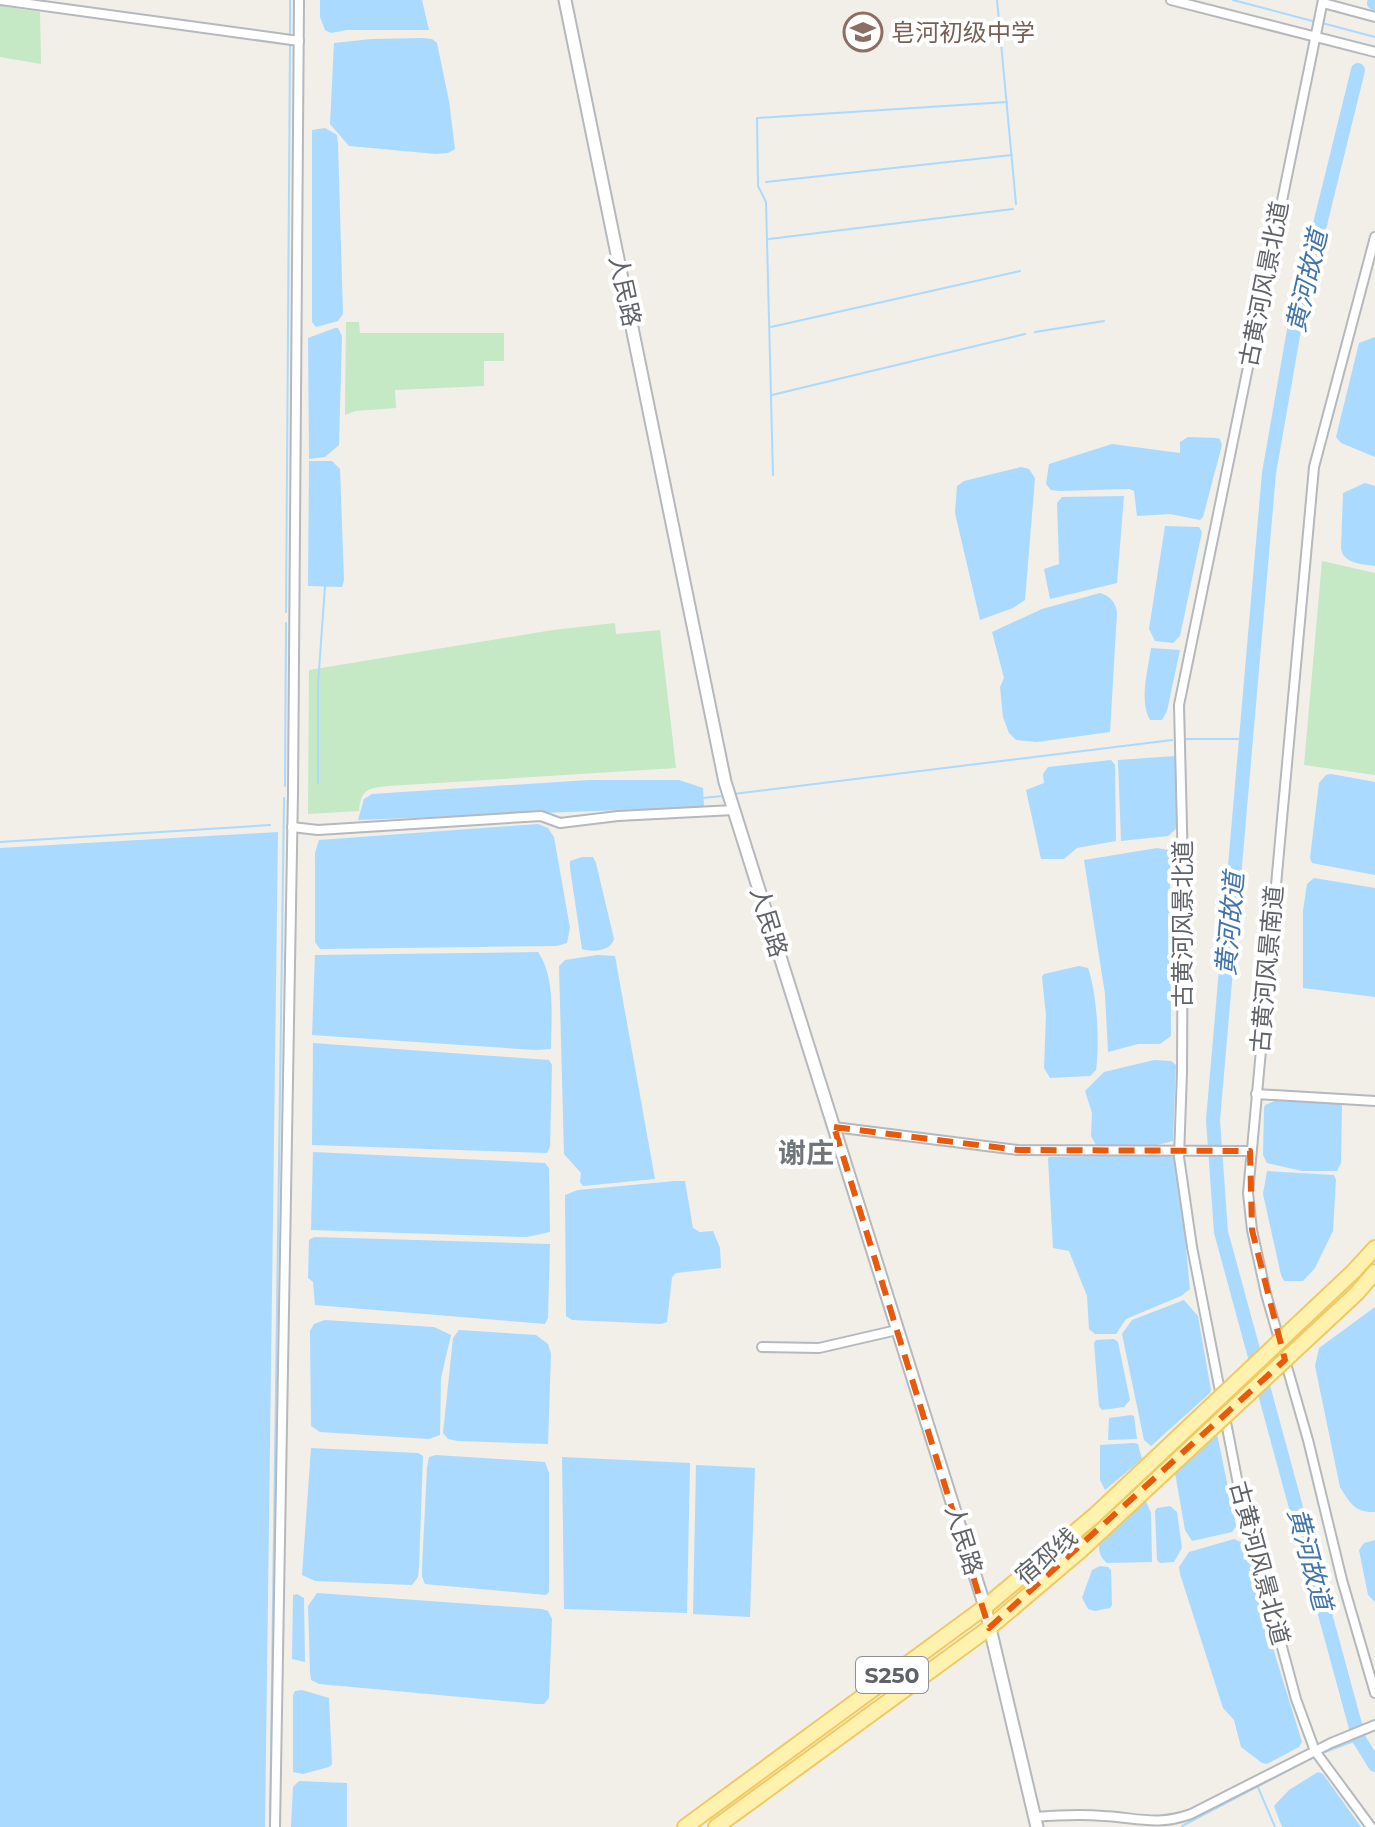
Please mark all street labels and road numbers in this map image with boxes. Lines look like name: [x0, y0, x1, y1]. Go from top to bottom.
street label: 古黄河风景北道: [1234, 199, 1294, 369]
street label: 人民路: [603, 253, 647, 329]
street label: 古黄河风景北道: [1168, 840, 1197, 1008]
street label: 人民路: [745, 883, 793, 961]
street label: 古黄河风景南道: [1245, 884, 1289, 1054]
street label: 古黄河风景北道: [1224, 1478, 1296, 1648]
street label: 人民路: [940, 1501, 988, 1579]
street label: 宿邳线: [1009, 1522, 1083, 1590]
road number: S250: [856, 1657, 928, 1693]

